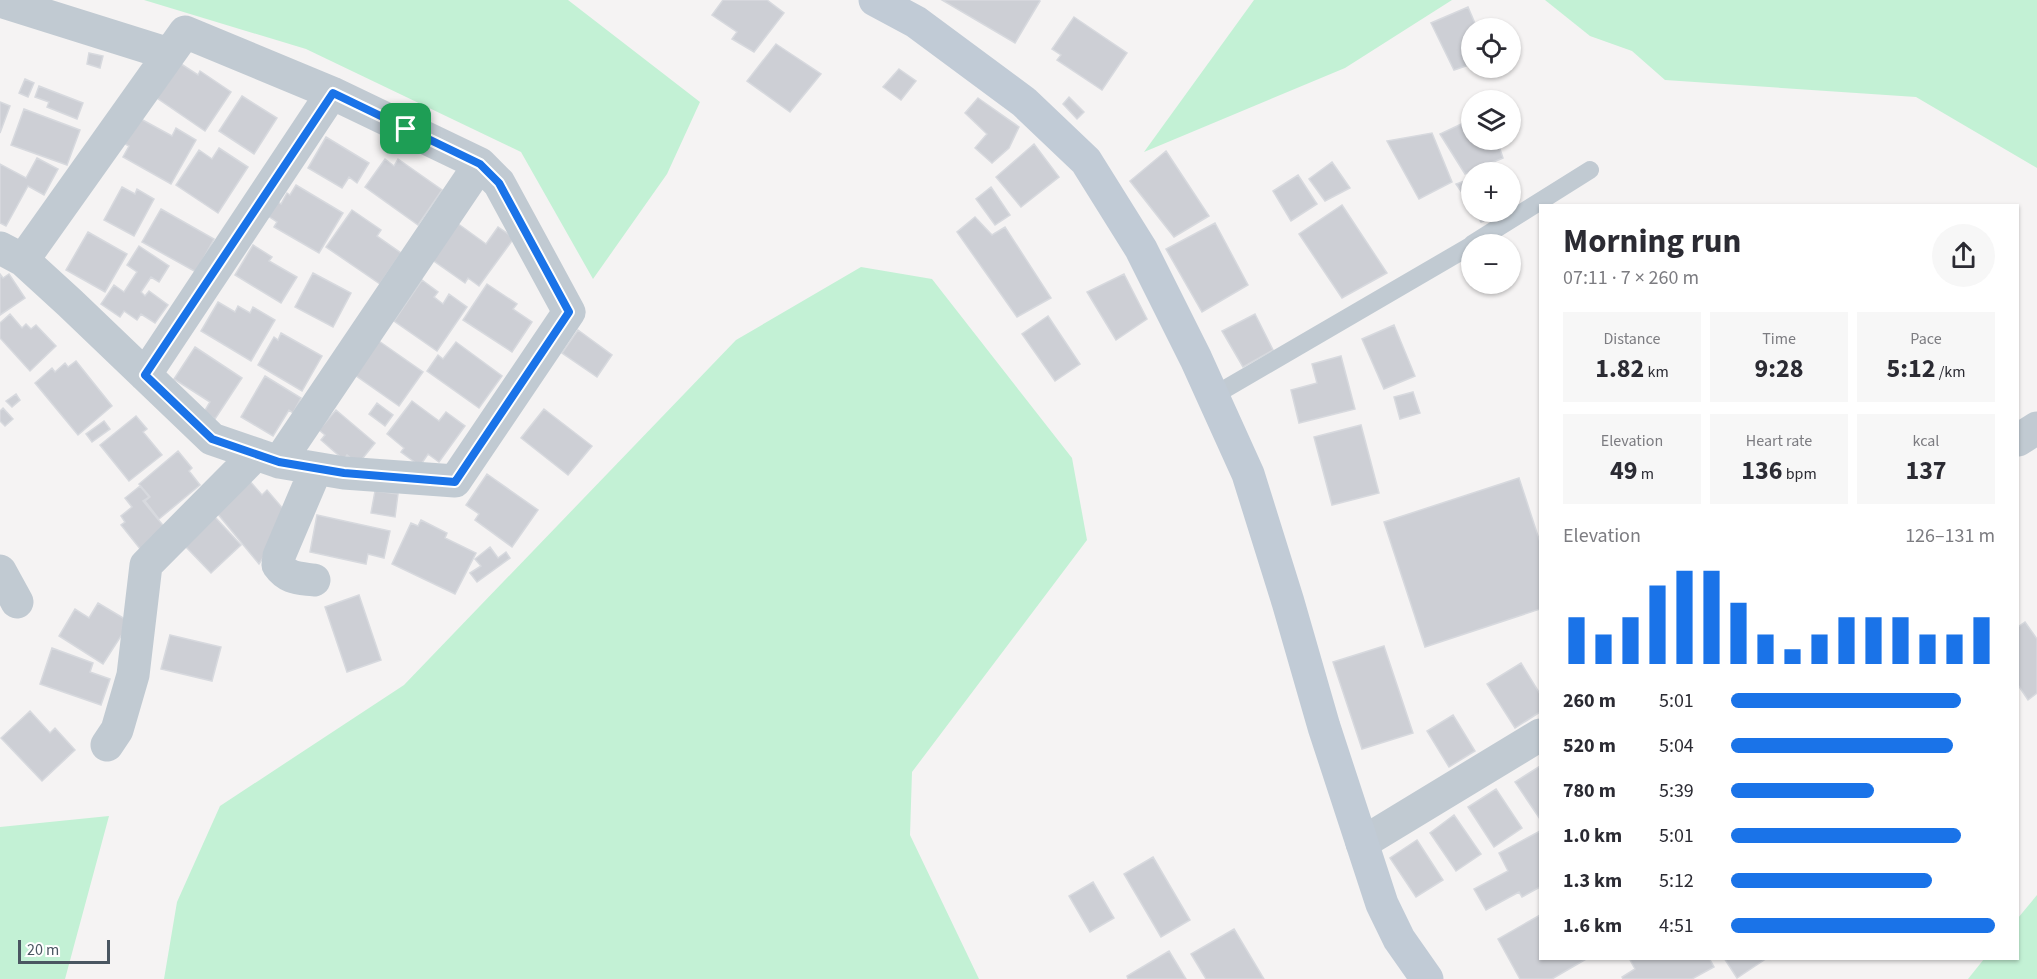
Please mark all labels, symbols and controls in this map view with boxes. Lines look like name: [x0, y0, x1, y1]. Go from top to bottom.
map controls: [1461, 18, 1521, 294]
button: locate: [1461, 18, 1521, 78]
button: layers: [1461, 90, 1521, 150]
pin: [380, 103, 431, 154]
icon: arrive: [389, 112, 422, 145]
button: +: [1461, 162, 1521, 222]
text: Morning run: [1563, 218, 1741, 265]
button: share: [1932, 224, 1995, 287]
button: −: [1461, 234, 1521, 294]
text: 07:11 · 7 × 260 m: [1563, 264, 1699, 292]
text: Distance: [1604, 328, 1660, 350]
text: Time: [1762, 328, 1796, 350]
text: Pace: [1910, 328, 1942, 350]
text: 1.82: [1595, 350, 1644, 387]
text: 9:28: [1755, 350, 1803, 387]
text: 5:12: [1887, 350, 1936, 387]
text: km: [1644, 361, 1669, 383]
text: /km: [1936, 361, 1965, 383]
text: Elevation: [1601, 430, 1663, 452]
text: Heart rate: [1746, 430, 1812, 452]
text: kcal: [1913, 430, 1939, 452]
text: 49: [1610, 452, 1638, 489]
text: 136: [1741, 452, 1782, 489]
text: 137: [1905, 452, 1947, 489]
text: m: [1638, 463, 1654, 485]
text: bpm: [1782, 463, 1817, 485]
text: Elevation: [1563, 522, 1641, 550]
text: 126–131 m: [1905, 522, 1995, 550]
text: 260 m: [1563, 687, 1616, 715]
text: 5:01: [1659, 687, 1694, 715]
text: 520 m: [1563, 732, 1616, 760]
text: 5:04: [1659, 732, 1694, 760]
text: 780 m: [1563, 777, 1616, 805]
text: 5:39: [1659, 777, 1694, 805]
text: 1.0 km: [1563, 822, 1622, 850]
text: 5:01: [1659, 822, 1694, 850]
text: 1.3 km: [1563, 867, 1622, 895]
text: 5:12: [1659, 867, 1694, 895]
text: 1.6 km: [1563, 912, 1622, 940]
text: 4:51: [1659, 912, 1694, 940]
scale bar: [18, 937, 110, 964]
text: 20 m: [27, 939, 59, 961]

